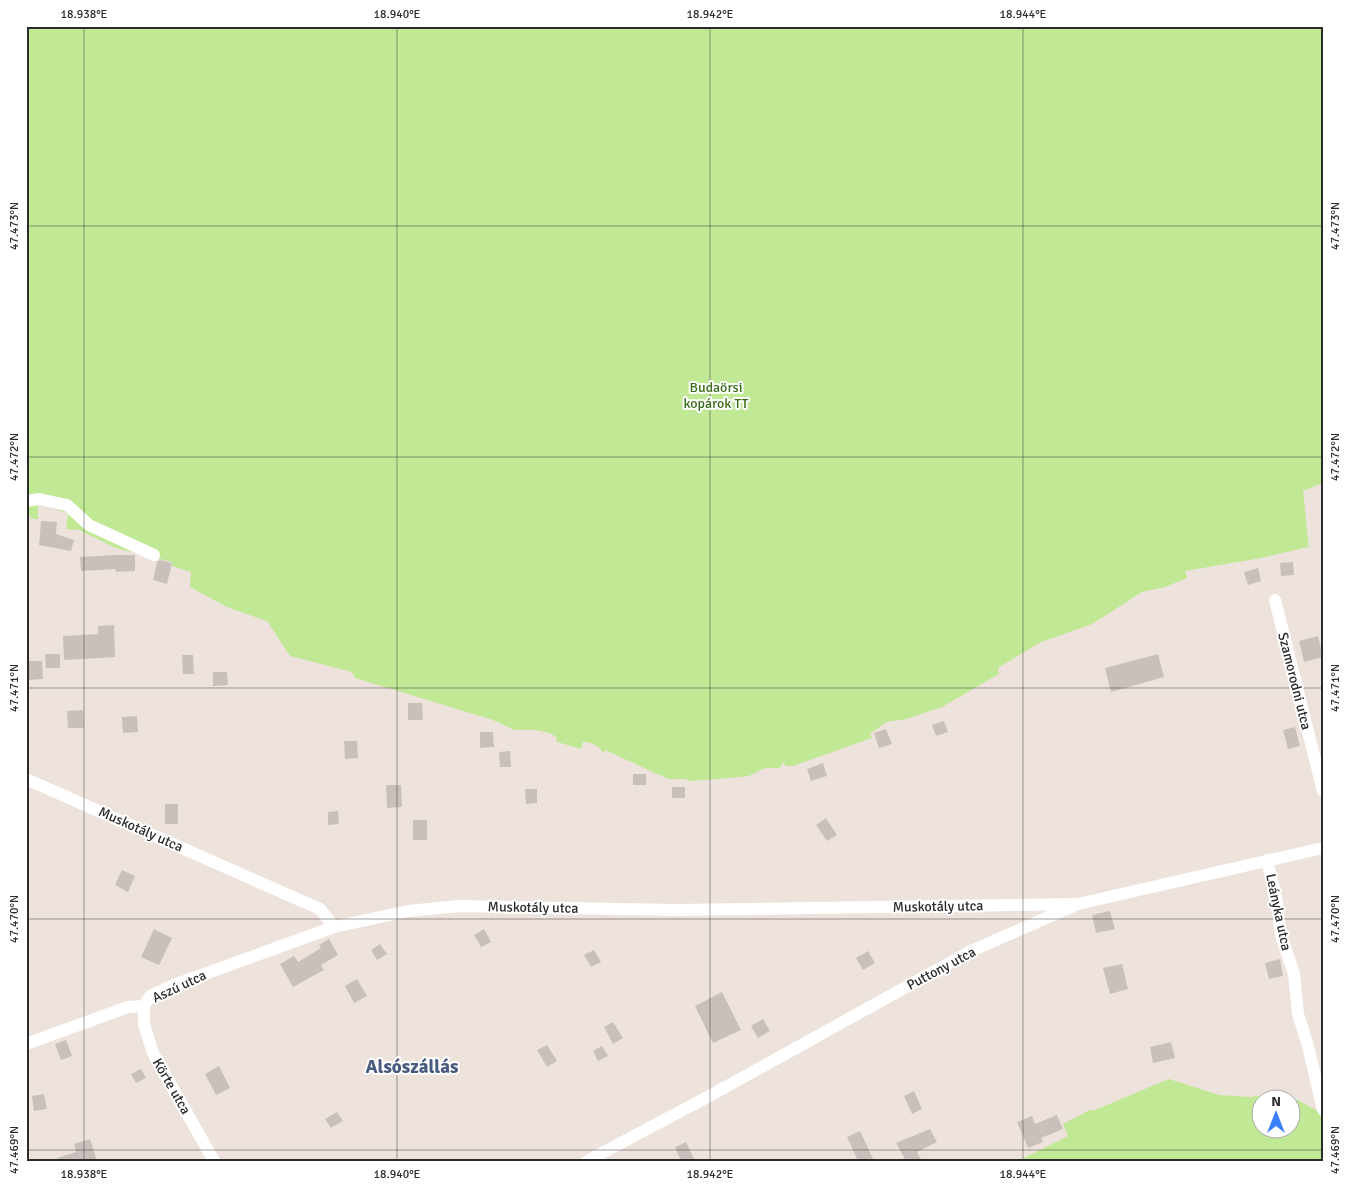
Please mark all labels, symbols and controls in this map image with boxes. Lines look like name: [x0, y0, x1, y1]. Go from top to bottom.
text: 18.938°E: [61, 7, 108, 22]
text: 18.940°E: [374, 7, 421, 22]
text: 18.942°E: [687, 7, 734, 22]
text: 18.944°E: [1000, 7, 1047, 22]
text: 47.473°N: [7, 202, 22, 250]
text: 47.473°N: [1328, 202, 1343, 250]
park label: Budaörsi kopárok TT: [683, 379, 749, 412]
text: 47.472°N: [7, 433, 22, 481]
text: 47.472°N: [1328, 433, 1343, 481]
street label: Szamorodni utca: [1274, 631, 1315, 732]
text: 47.471°N: [7, 664, 22, 712]
text: 47.471°N: [1328, 664, 1343, 712]
street label: Muskotály utca: [96, 803, 186, 856]
street label: Leányka utca: [1262, 872, 1295, 952]
text: 47.470°N: [7, 895, 22, 943]
text: 47.470°N: [1328, 895, 1343, 943]
street label: Muskotály utca: [893, 897, 983, 916]
street label: Muskotály utca: [488, 898, 578, 917]
street label: Puttony utca: [904, 943, 979, 994]
street label: Aszú utca: [149, 967, 209, 1006]
street label: Körte utca: [149, 1055, 194, 1117]
district label: Alsószállás: [366, 1055, 458, 1079]
north arrow: [1252, 1090, 1302, 1140]
text: N: [1271, 1093, 1281, 1110]
text: 47.469°N: [7, 1126, 22, 1174]
text: 47.469°N: [1328, 1126, 1343, 1174]
text: 18.938°E: [61, 1167, 108, 1182]
text: 18.940°E: [374, 1167, 421, 1182]
text: 18.942°E: [687, 1167, 734, 1182]
text: 18.944°E: [1000, 1167, 1047, 1182]

